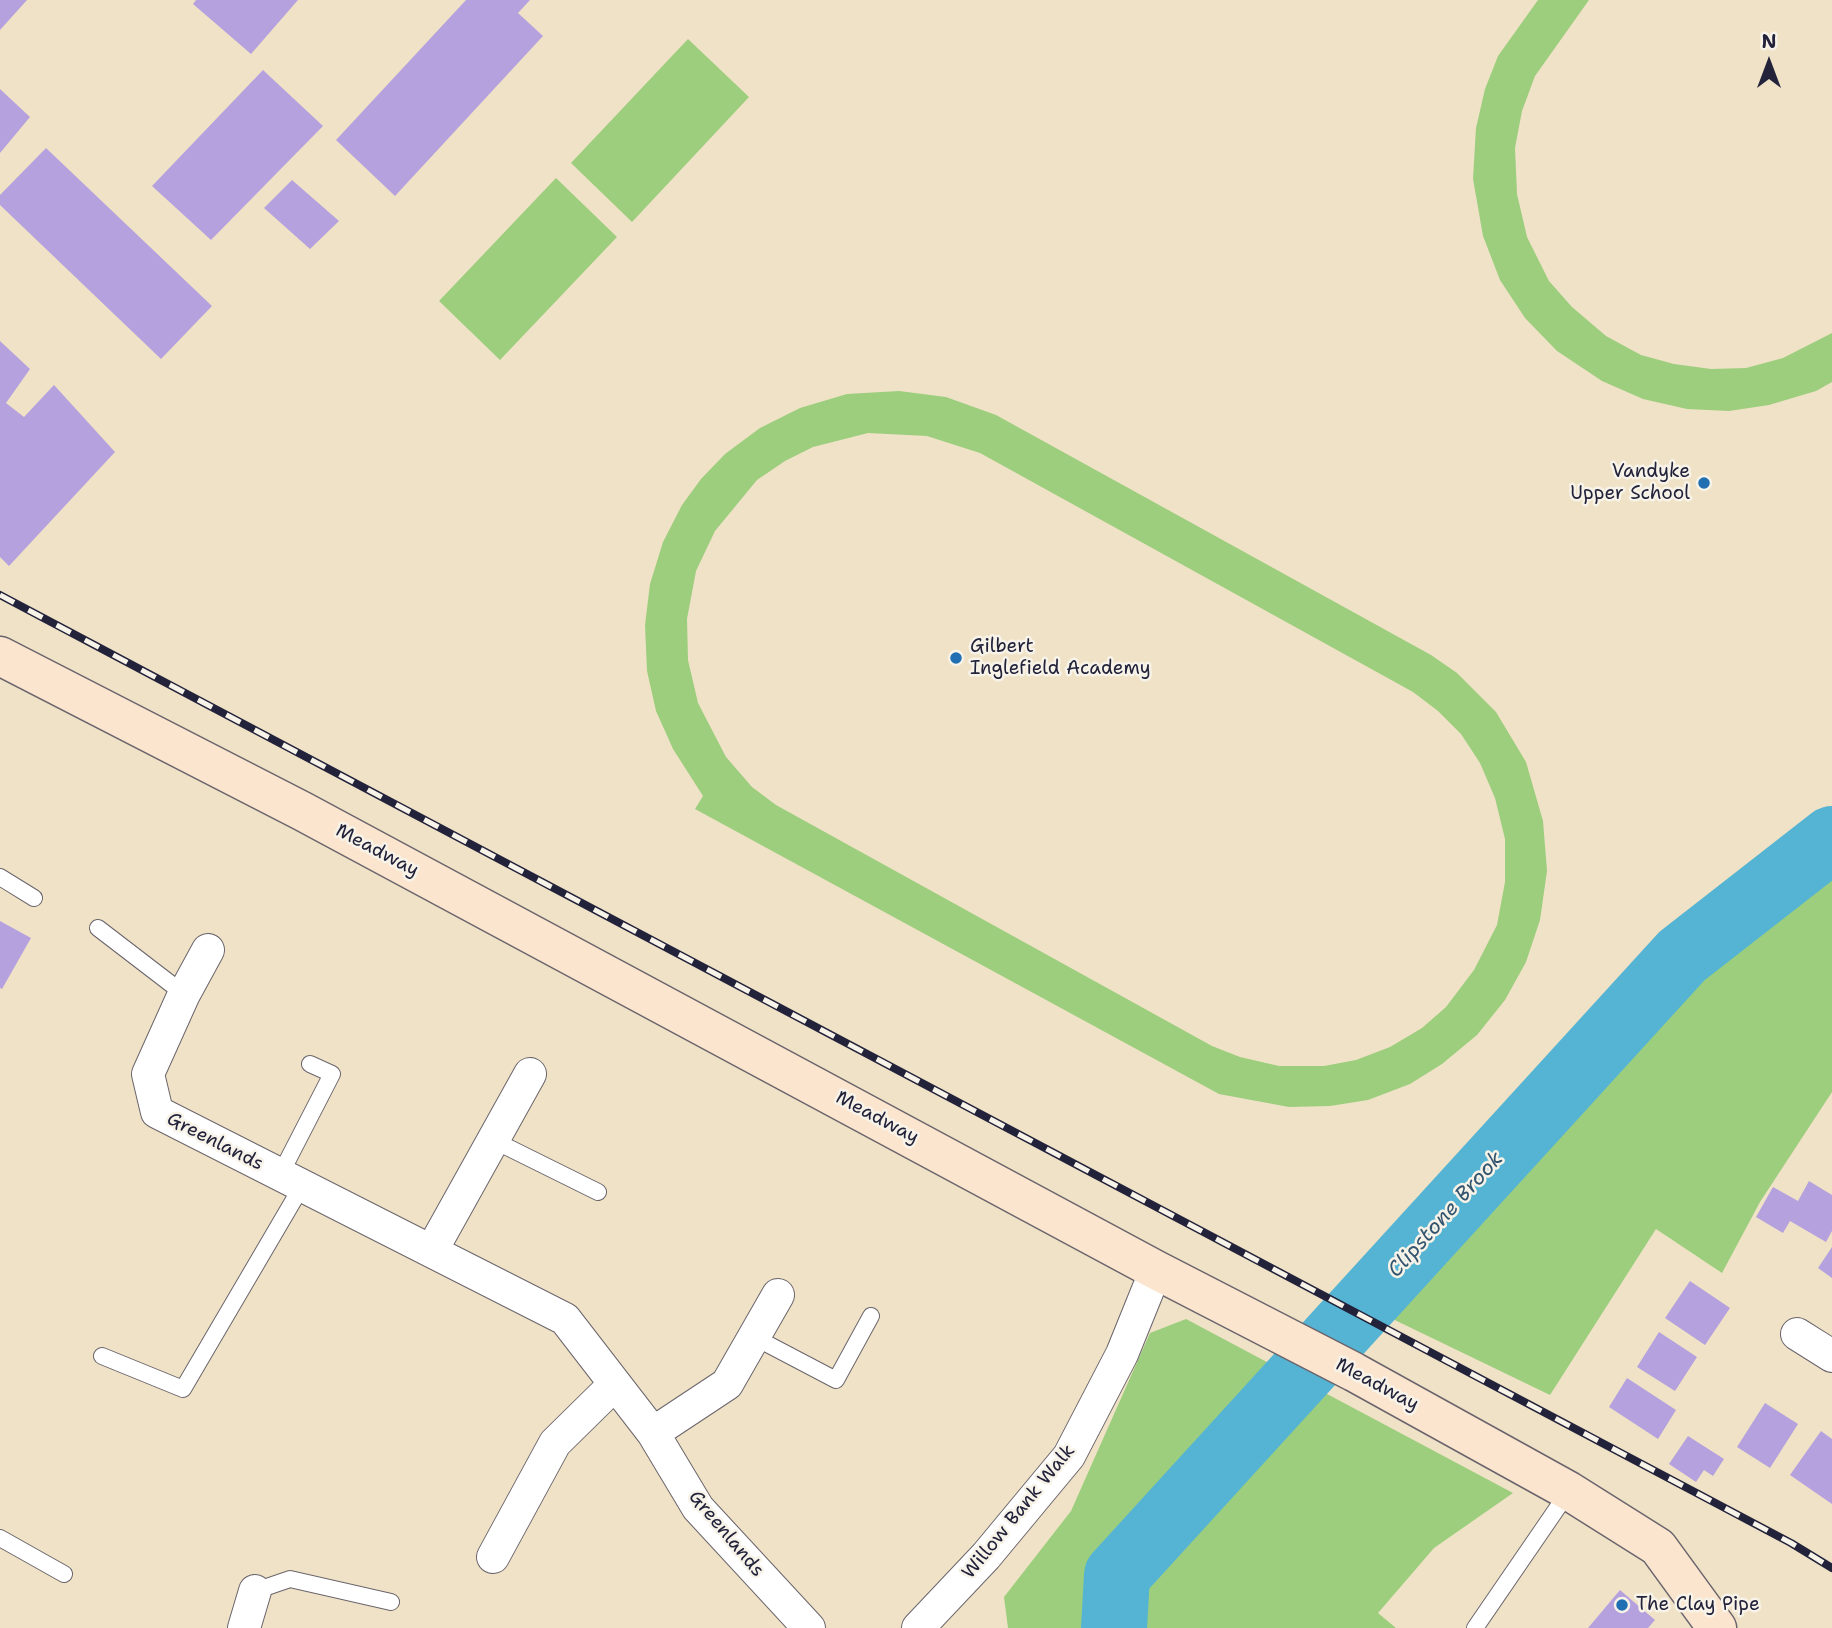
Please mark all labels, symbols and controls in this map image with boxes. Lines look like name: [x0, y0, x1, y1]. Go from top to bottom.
north arrow: [1734, 28, 1804, 98]
text: N: [1761, 29, 1777, 54]
place label: Vandyke Upper School: [1570, 461, 1690, 505]
marker: Vandyke Upper School: [1696, 475, 1712, 491]
place label: Gilbert Inglefield Academy: [970, 636, 1151, 680]
marker: Gilbert Inglefield Academy: [948, 650, 964, 666]
street label: Meadway: [332, 820, 422, 882]
street label: Meadway: [832, 1087, 922, 1149]
street label: Greenlands: [163, 1108, 267, 1176]
water label: Clipstone Brook: [1383, 1147, 1509, 1283]
street label: Meadway: [1332, 1354, 1422, 1416]
street label: Willow Bank Walk: [958, 1440, 1080, 1584]
street label: Greenlands: [683, 1486, 769, 1582]
place label: The Clay Pipe: [1636, 1594, 1760, 1616]
marker: The Clay Pipe: [1614, 1597, 1630, 1613]

